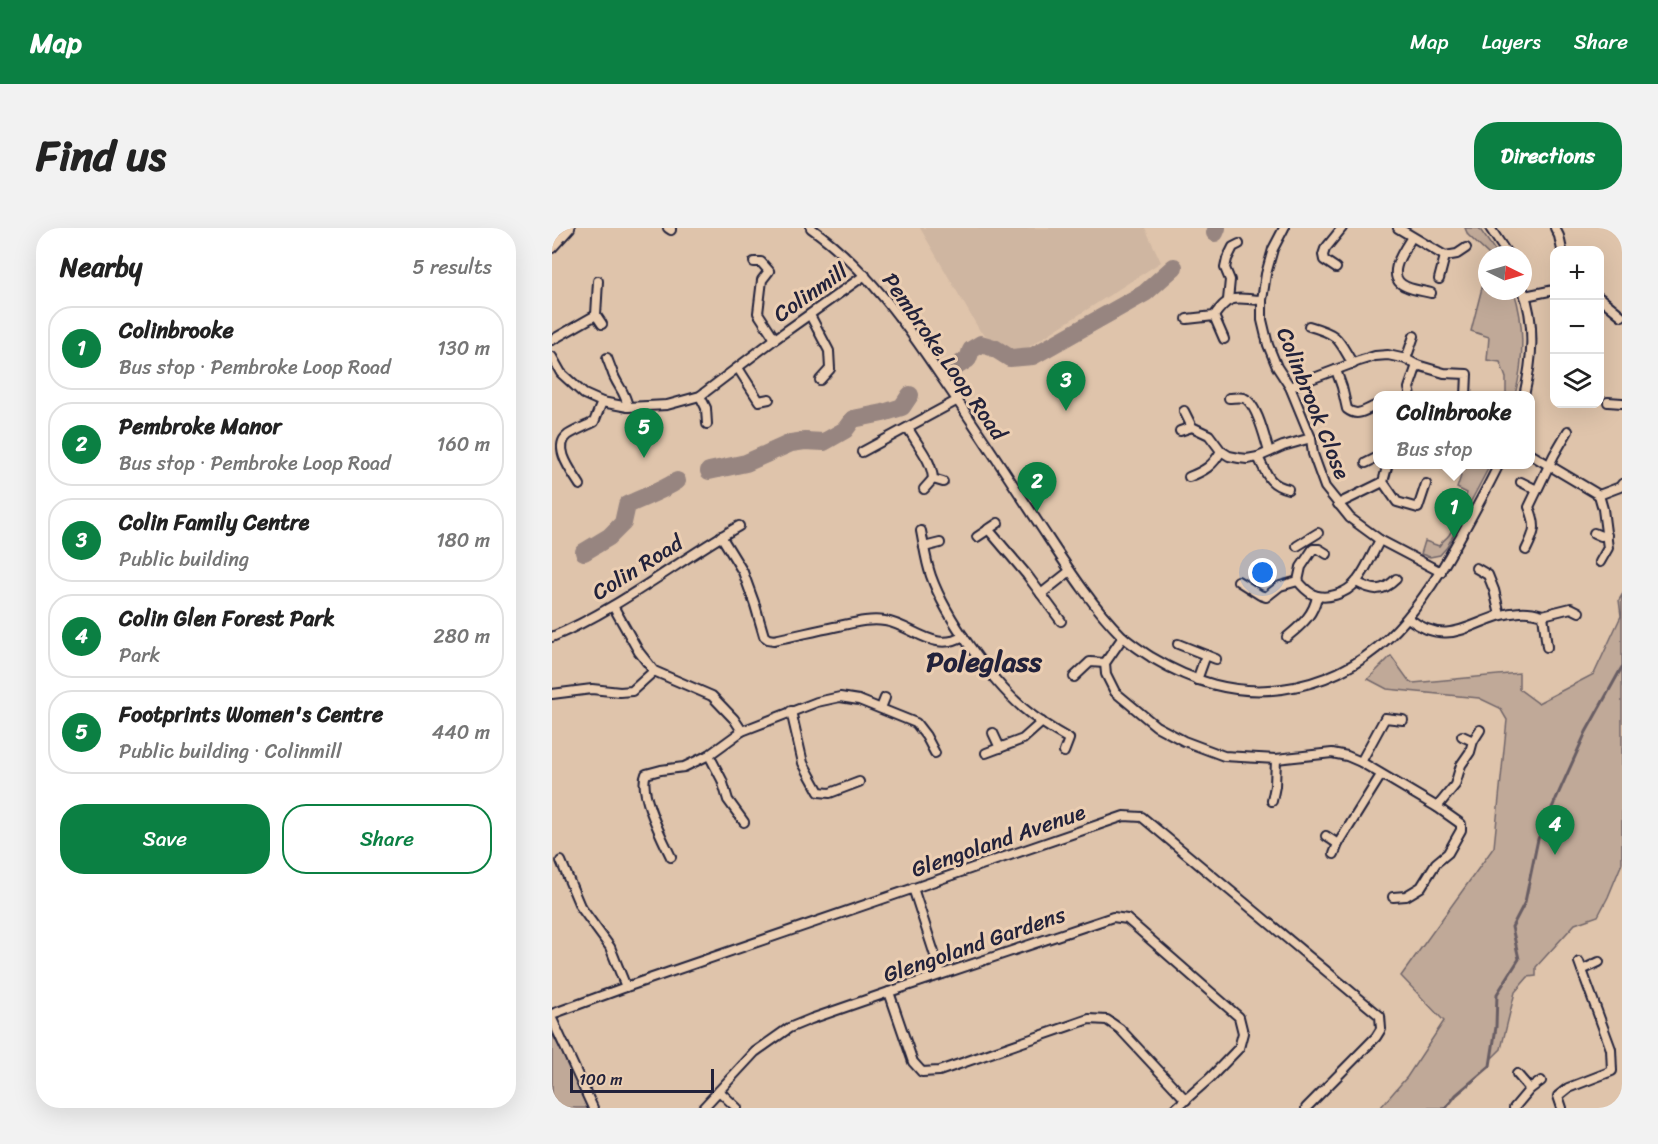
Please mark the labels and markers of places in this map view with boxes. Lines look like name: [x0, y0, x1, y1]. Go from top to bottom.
pin: 3: [1046, 362, 1086, 411]
pin: 5: [624, 408, 664, 458]
pin: 2: [1018, 462, 1056, 512]
pin: 1: [1434, 488, 1474, 538]
pin: 4: [1536, 806, 1574, 855]

